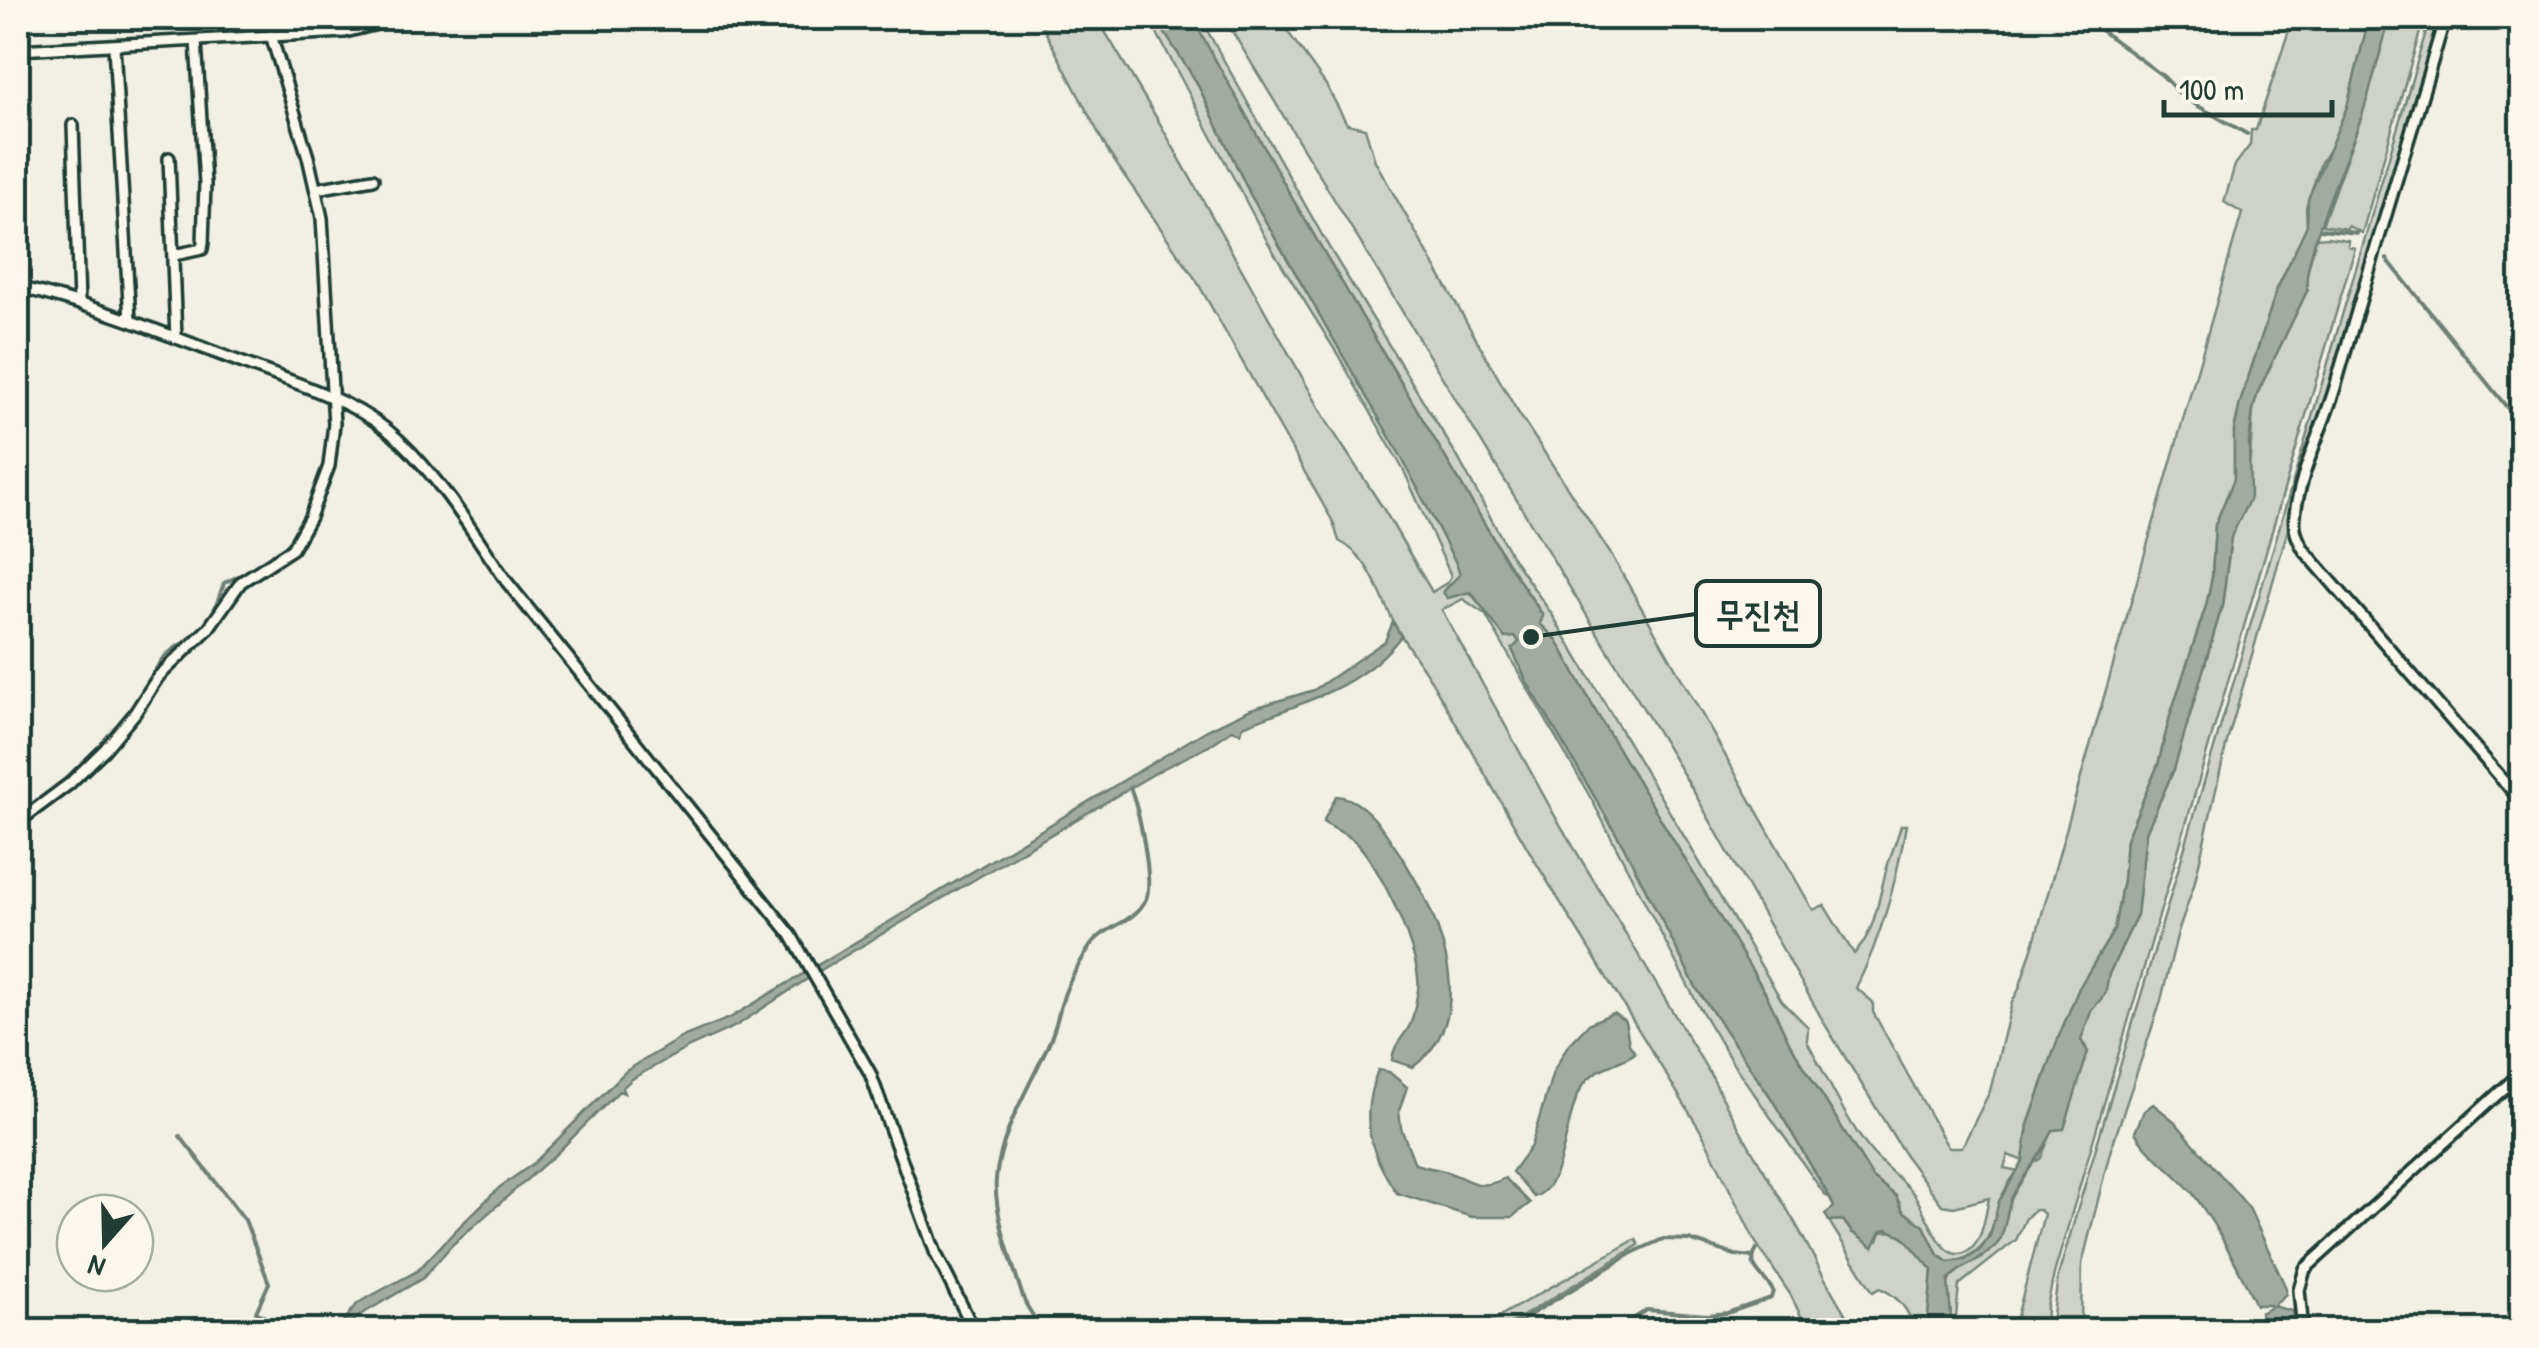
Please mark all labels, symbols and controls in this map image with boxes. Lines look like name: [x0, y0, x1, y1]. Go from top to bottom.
scale bar: [2164, 55, 2332, 117]
text: 100 m: [2179, 69, 2244, 109]
callout: 무진천: [1696, 581, 1820, 646]
text: 무진천: [1716, 590, 1800, 637]
north arrow: [55, 1193, 155, 1293]
text: N: [83, 1246, 110, 1287]

